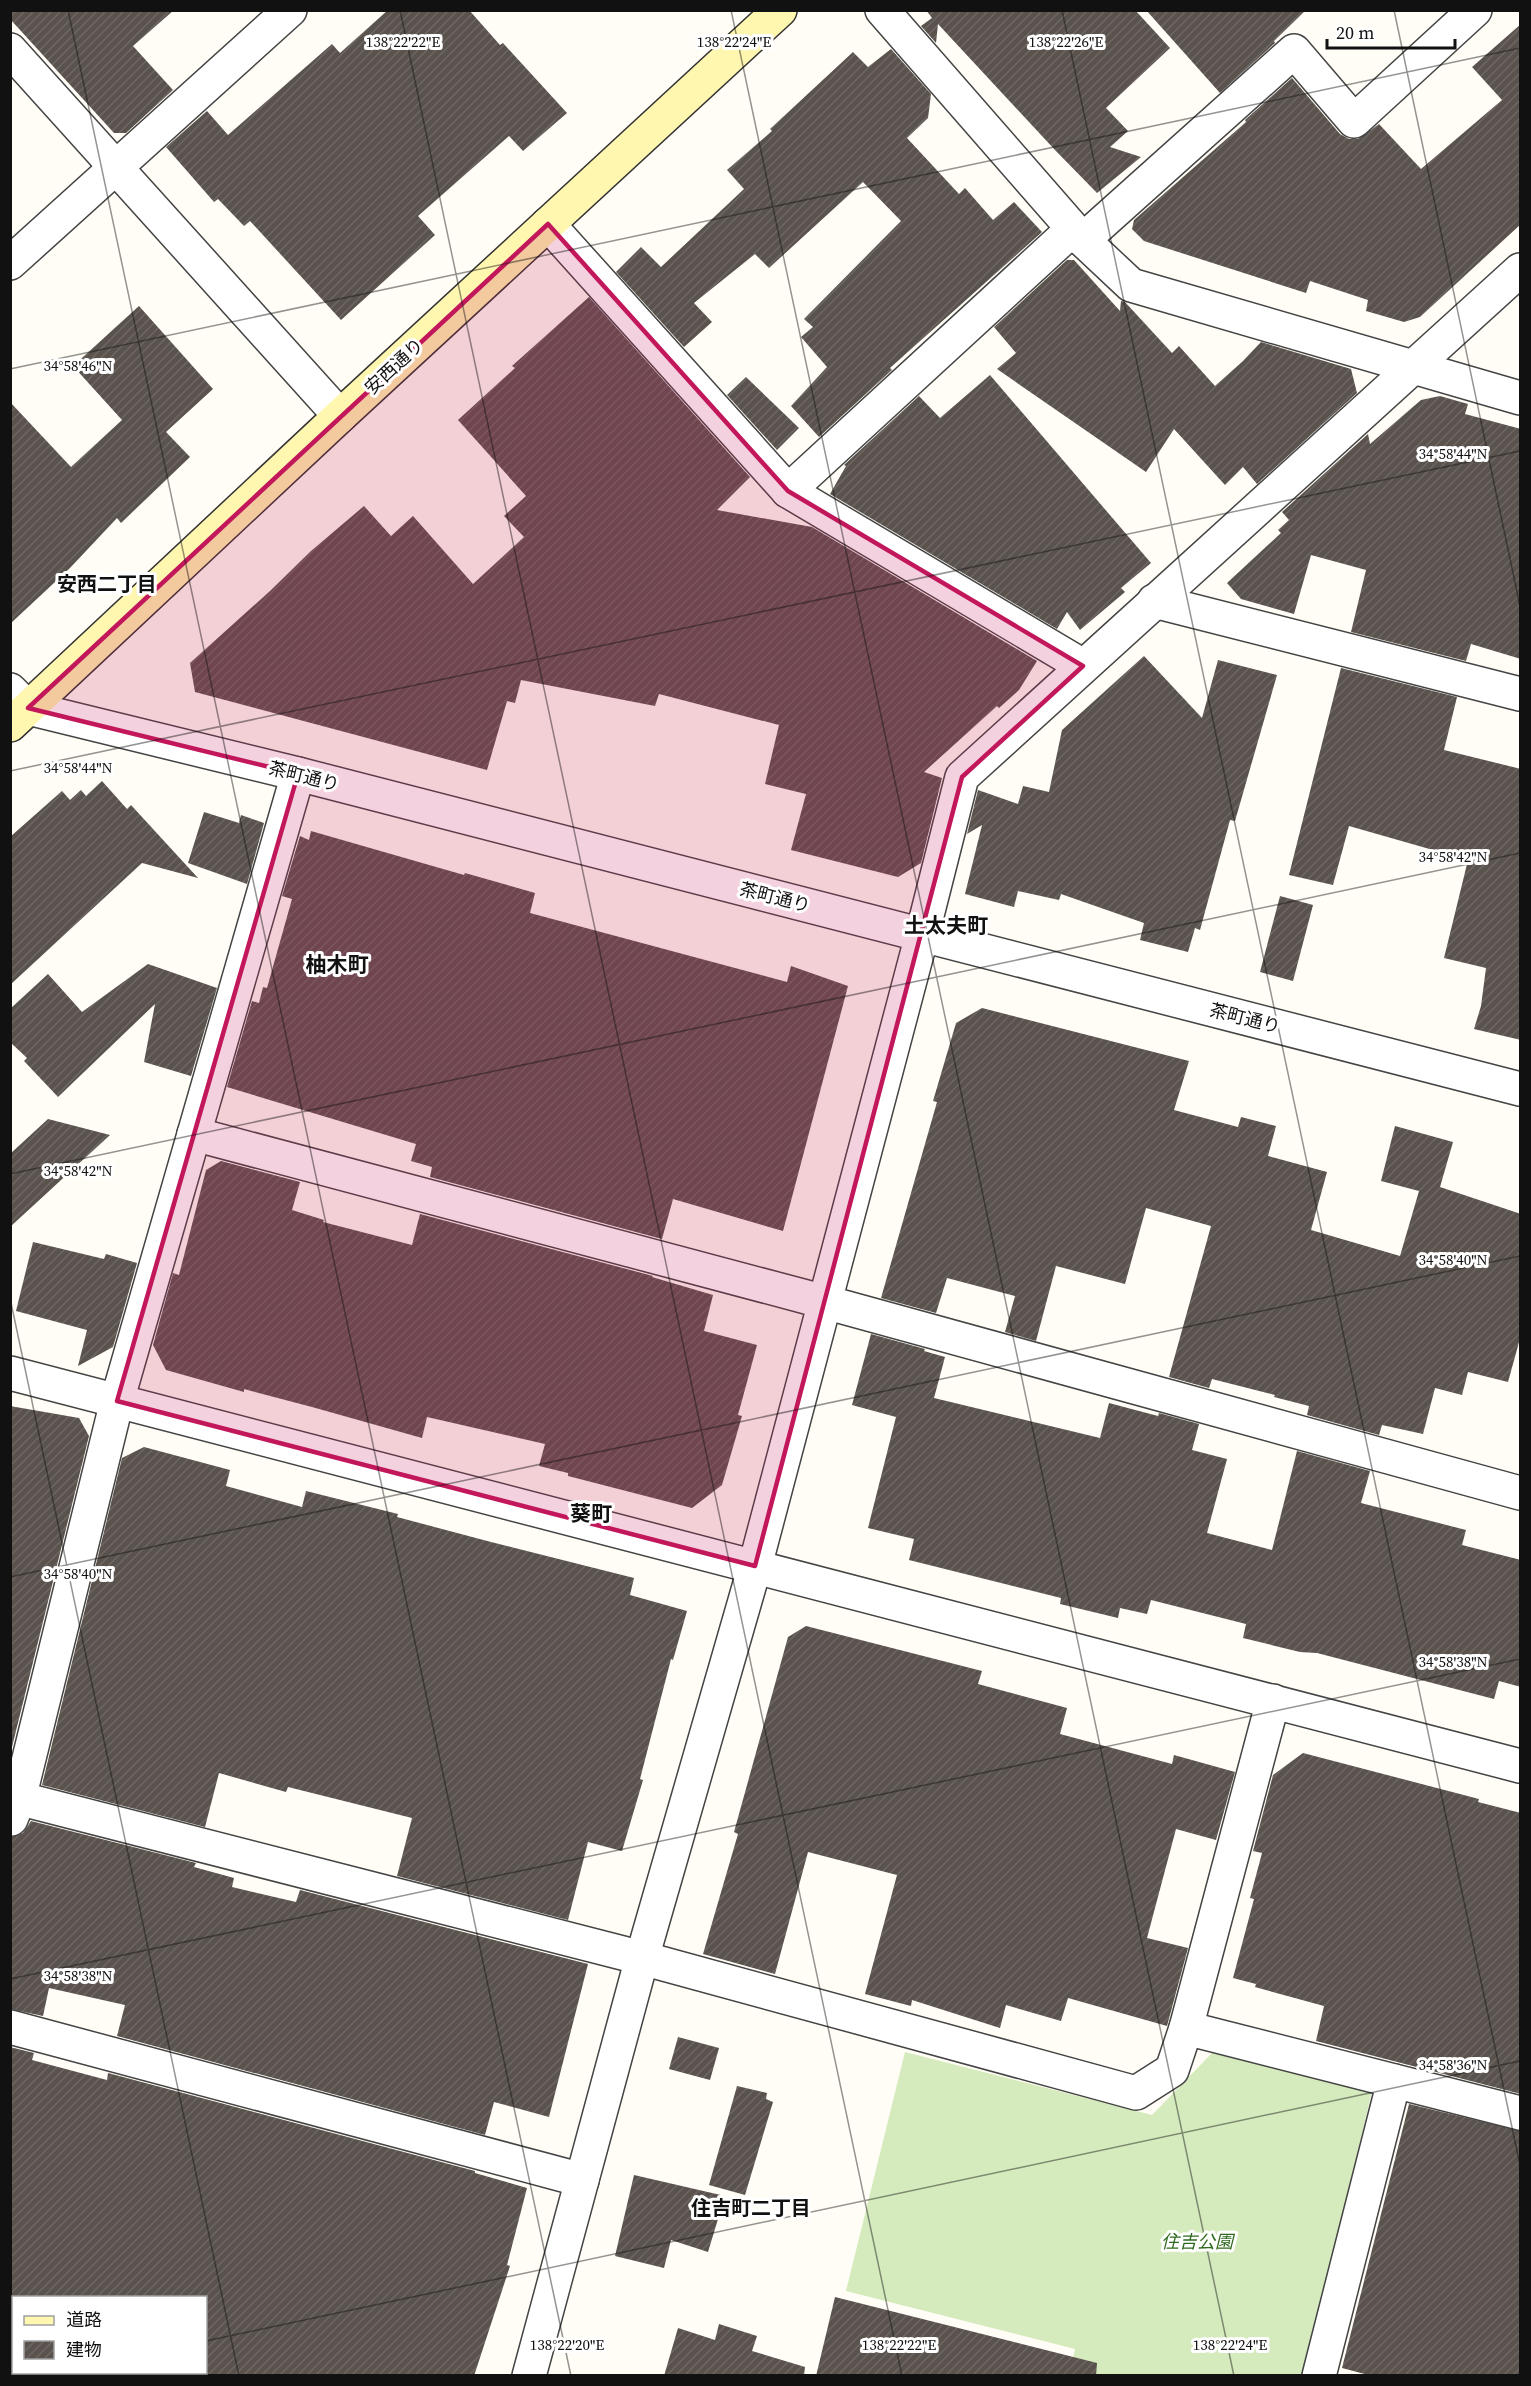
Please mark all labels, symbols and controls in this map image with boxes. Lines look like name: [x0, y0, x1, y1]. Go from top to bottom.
scale bar: [1327, 12, 1454, 50]
text: 20 m: [1336, 20, 1374, 45]
text: 138°22'22"E: [366, 31, 440, 52]
text: 138°22'24"E: [697, 31, 771, 52]
text: 138°22'26"E: [1029, 31, 1103, 52]
street label: 安西通り: [359, 332, 429, 400]
text: 34°58'46"N: [43, 355, 113, 376]
text: 34°58'44"N: [1418, 443, 1488, 464]
district label: 安西二丁目: [57, 570, 157, 598]
street label: 茶町通り: [266, 755, 342, 797]
text: 34°58'44"N: [43, 757, 113, 778]
text: 34°58'42"N: [1418, 846, 1488, 867]
street label: 茶町通り: [737, 876, 813, 918]
district label: 土太夫町: [904, 911, 988, 940]
district label: 柚木町: [306, 950, 369, 979]
street label: 茶町通り: [1207, 997, 1283, 1039]
text: 34°58'42"N: [43, 1160, 113, 1181]
text: 34°58'40"N: [1418, 1249, 1488, 1270]
district label: 葵町: [570, 1499, 612, 1528]
text: 34°58'40"N: [43, 1563, 113, 1584]
text: 34°58'38"N: [1418, 1651, 1488, 1672]
text: 34°58'38"N: [43, 1965, 113, 1986]
text: 34°58'36"N: [1418, 2054, 1488, 2075]
district label: 住吉町二丁目: [691, 2194, 811, 2222]
park label: 住吉公園: [1161, 2229, 1236, 2254]
legend: [12, 2296, 207, 2374]
text: 道路: [66, 2307, 102, 2332]
text: 138°22'20"E: [530, 2334, 604, 2355]
text: 138°22'22"E: [862, 2334, 936, 2355]
text: 138°22'24"E: [1193, 2334, 1267, 2355]
text: 建物: [66, 2337, 102, 2362]

